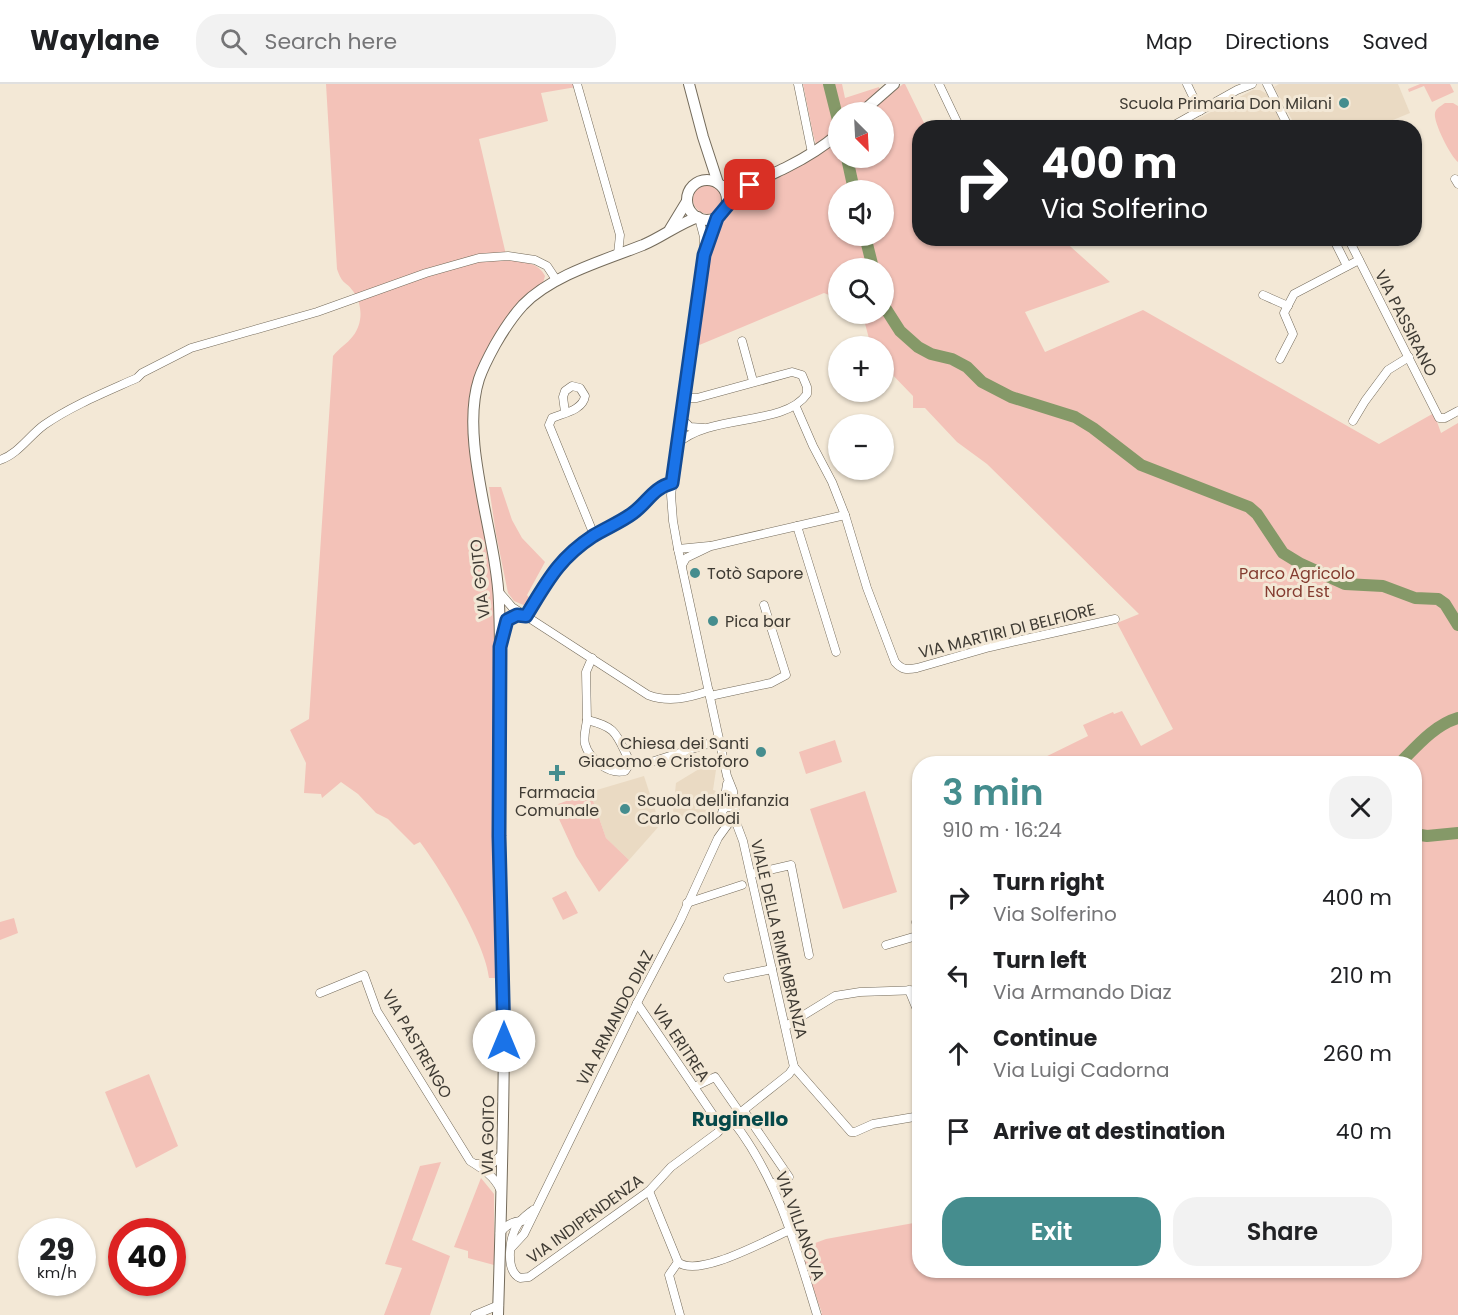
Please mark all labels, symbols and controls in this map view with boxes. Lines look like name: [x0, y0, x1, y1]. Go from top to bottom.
search box: [196, 14, 616, 68]
text: Waylane: [30, 21, 160, 60]
icon: search: [217, 25, 250, 58]
text: Search here: [265, 26, 397, 57]
text: Map: [1146, 27, 1192, 56]
text: Directions: [1225, 27, 1329, 56]
text: Saved: [1362, 27, 1428, 56]
place label: Scuola Primaria Don Milani: [1119, 92, 1332, 115]
marker: Scuola Primaria Don Milani: [1337, 96, 1351, 110]
north arrow: [828, 102, 894, 168]
map controls: [828, 102, 894, 480]
text: 400 m: [1041, 134, 1178, 193]
icon: right: [942, 144, 1020, 222]
pin: [724, 159, 775, 210]
icon: arrive: [733, 168, 766, 201]
button: sound: [828, 180, 894, 246]
text: Via Solferino: [1041, 190, 1208, 227]
button: search: [828, 258, 894, 324]
street label: VIA PASSIRANO: [1369, 266, 1443, 380]
button: +: [828, 336, 894, 402]
button: −: [828, 414, 894, 480]
street label: VIA GOITO: [464, 538, 496, 620]
place label: Totò Sapore: [707, 562, 803, 585]
park label: Parco Agricolo Nord Est: [1239, 562, 1355, 603]
marker: Totò Sapore: [688, 566, 702, 580]
street label: VIA MARTIRI DI BELFIORE: [916, 598, 1098, 664]
place label: Pica bar: [725, 610, 791, 633]
marker: Pica bar: [706, 614, 720, 628]
place label: Chiesa dei Santi Giacomo e Cristoforo: [578, 732, 749, 773]
marker: Chiesa dei Santi Giacomo e Cristoforo: [754, 745, 768, 759]
marker: Farmacia Comunale: [550, 766, 564, 780]
text: 3 min: [942, 767, 1044, 818]
button: close: [1329, 776, 1392, 839]
place label: Farmacia Comunale: [515, 781, 599, 822]
place label: Scuola dell'infanzia Carlo Collodi: [637, 789, 789, 830]
marker: Scuola dell'infanzia Carlo Collodi: [618, 802, 632, 816]
text: 910 m · 16:24: [942, 816, 1062, 844]
street label: VIALE DELLA RIMEMBRANZA: [745, 837, 813, 1041]
text: Turn right: [993, 867, 1104, 898]
icon: right: [942, 881, 975, 914]
text: 400 m: [1322, 882, 1392, 913]
text: Via Solferino: [993, 900, 1117, 928]
text: Turn left: [993, 945, 1087, 976]
street label: VIA ARMANDO DIAZ: [571, 946, 659, 1090]
icon: left: [942, 959, 975, 992]
text: 210 m: [1330, 960, 1392, 991]
text: Via Armando Diaz: [993, 978, 1172, 1006]
street label: VIA PASTRENGO: [377, 985, 457, 1103]
street label: VIA ERITREA: [647, 1000, 716, 1087]
position arrow: [472, 1009, 536, 1073]
text: Continue: [993, 1023, 1097, 1054]
icon: ahead: [942, 1037, 975, 1070]
text: 260 m: [1323, 1038, 1392, 1069]
text: Via Luigi Cadorna: [993, 1056, 1170, 1084]
street label: VIA GOITO: [476, 1095, 500, 1175]
district label: Ruginello: [692, 1105, 788, 1133]
icon: arrive: [942, 1115, 975, 1148]
text: Arrive at destination: [993, 1116, 1225, 1147]
text: 40 m: [1336, 1116, 1392, 1147]
street label: VIA VILLANOVA: [770, 1168, 830, 1284]
street label: VIA INDIPENDENZA: [522, 1169, 648, 1269]
button: Exit: [942, 1197, 1161, 1266]
button: Share: [1173, 1197, 1392, 1266]
speed limit sign: 40: [108, 1218, 186, 1296]
text: 29: [39, 1228, 75, 1271]
text: km/h: [37, 1262, 77, 1283]

